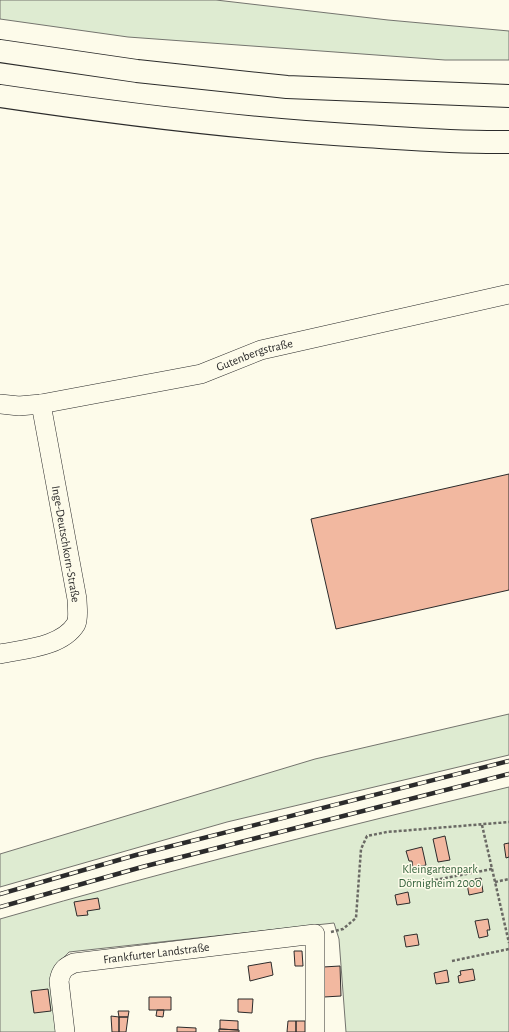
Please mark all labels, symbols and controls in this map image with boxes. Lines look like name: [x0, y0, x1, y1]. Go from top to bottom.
street label: Gutenbergstraße: [215, 337, 294, 373]
street label: Inge-Deutschkorn-Straße: [50, 485, 82, 603]
park label: Kleingartenpark Dörnigheim 2000: [398, 863, 482, 889]
street label: Frankfurter Landstraße: [102, 941, 210, 965]

